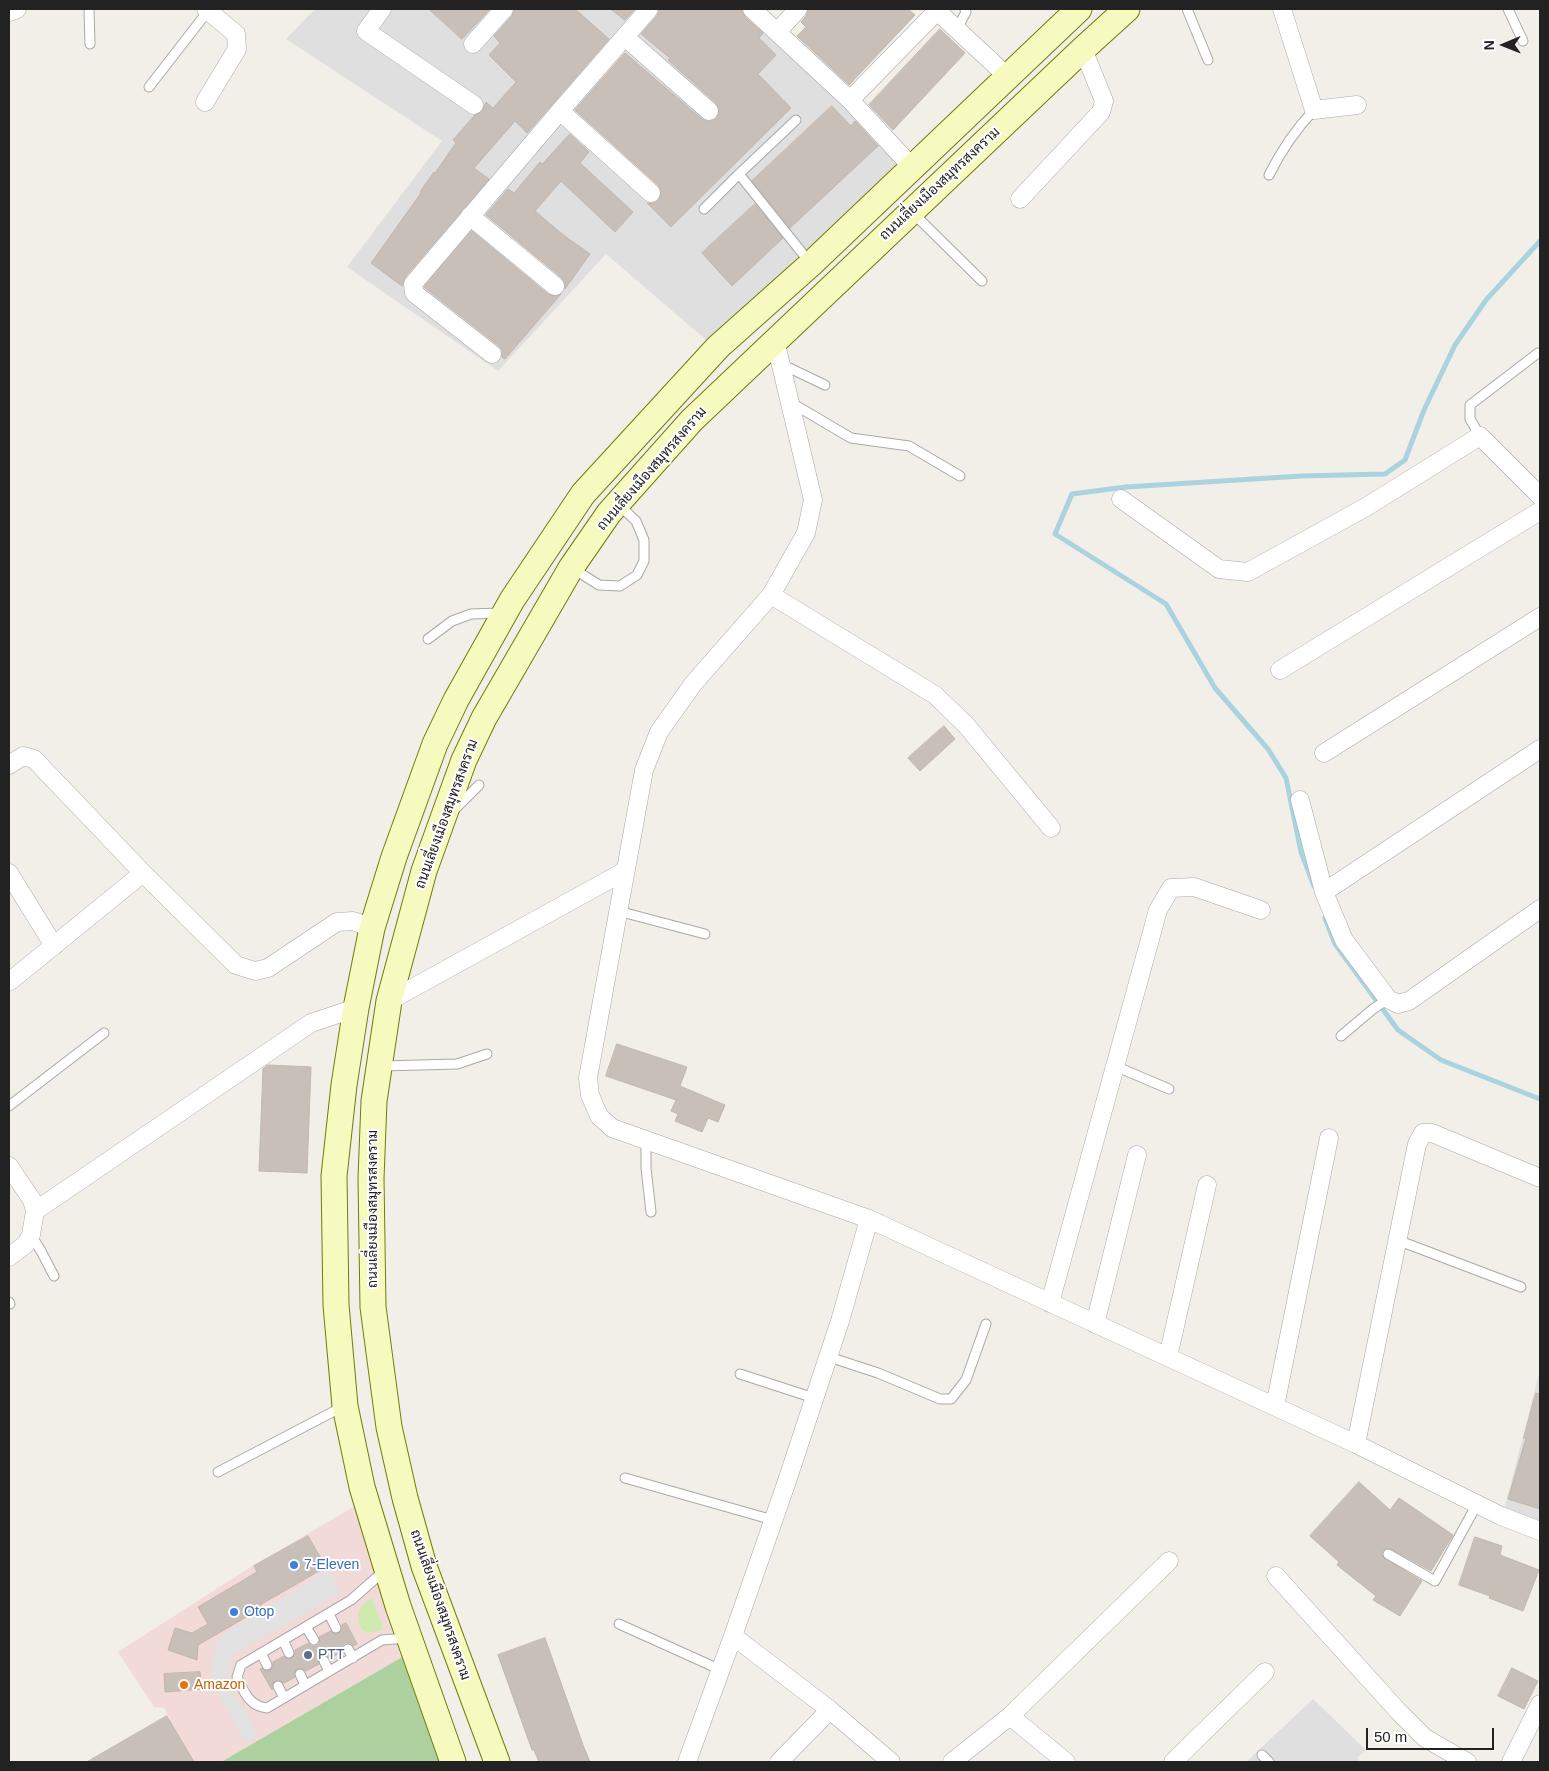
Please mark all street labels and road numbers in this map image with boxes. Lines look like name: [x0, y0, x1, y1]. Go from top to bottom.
street label: ถนนเลี่ยงเมืองสมุทรสงคราม: [876, 124, 1004, 244]
street label: ถนนเลี่ยงเมืองสมุทรสงคราม: [594, 404, 710, 534]
street label: ถนนเลี่ยงเมืองสมุทรสงคราม: [412, 737, 482, 891]
street label: ถนนเลี่ยงเมืองสมุทรสงคราม: [365, 1130, 381, 1288]
street label: ถนนเลี่ยงเมืองสมุทรสงคราม: [406, 1528, 474, 1682]

